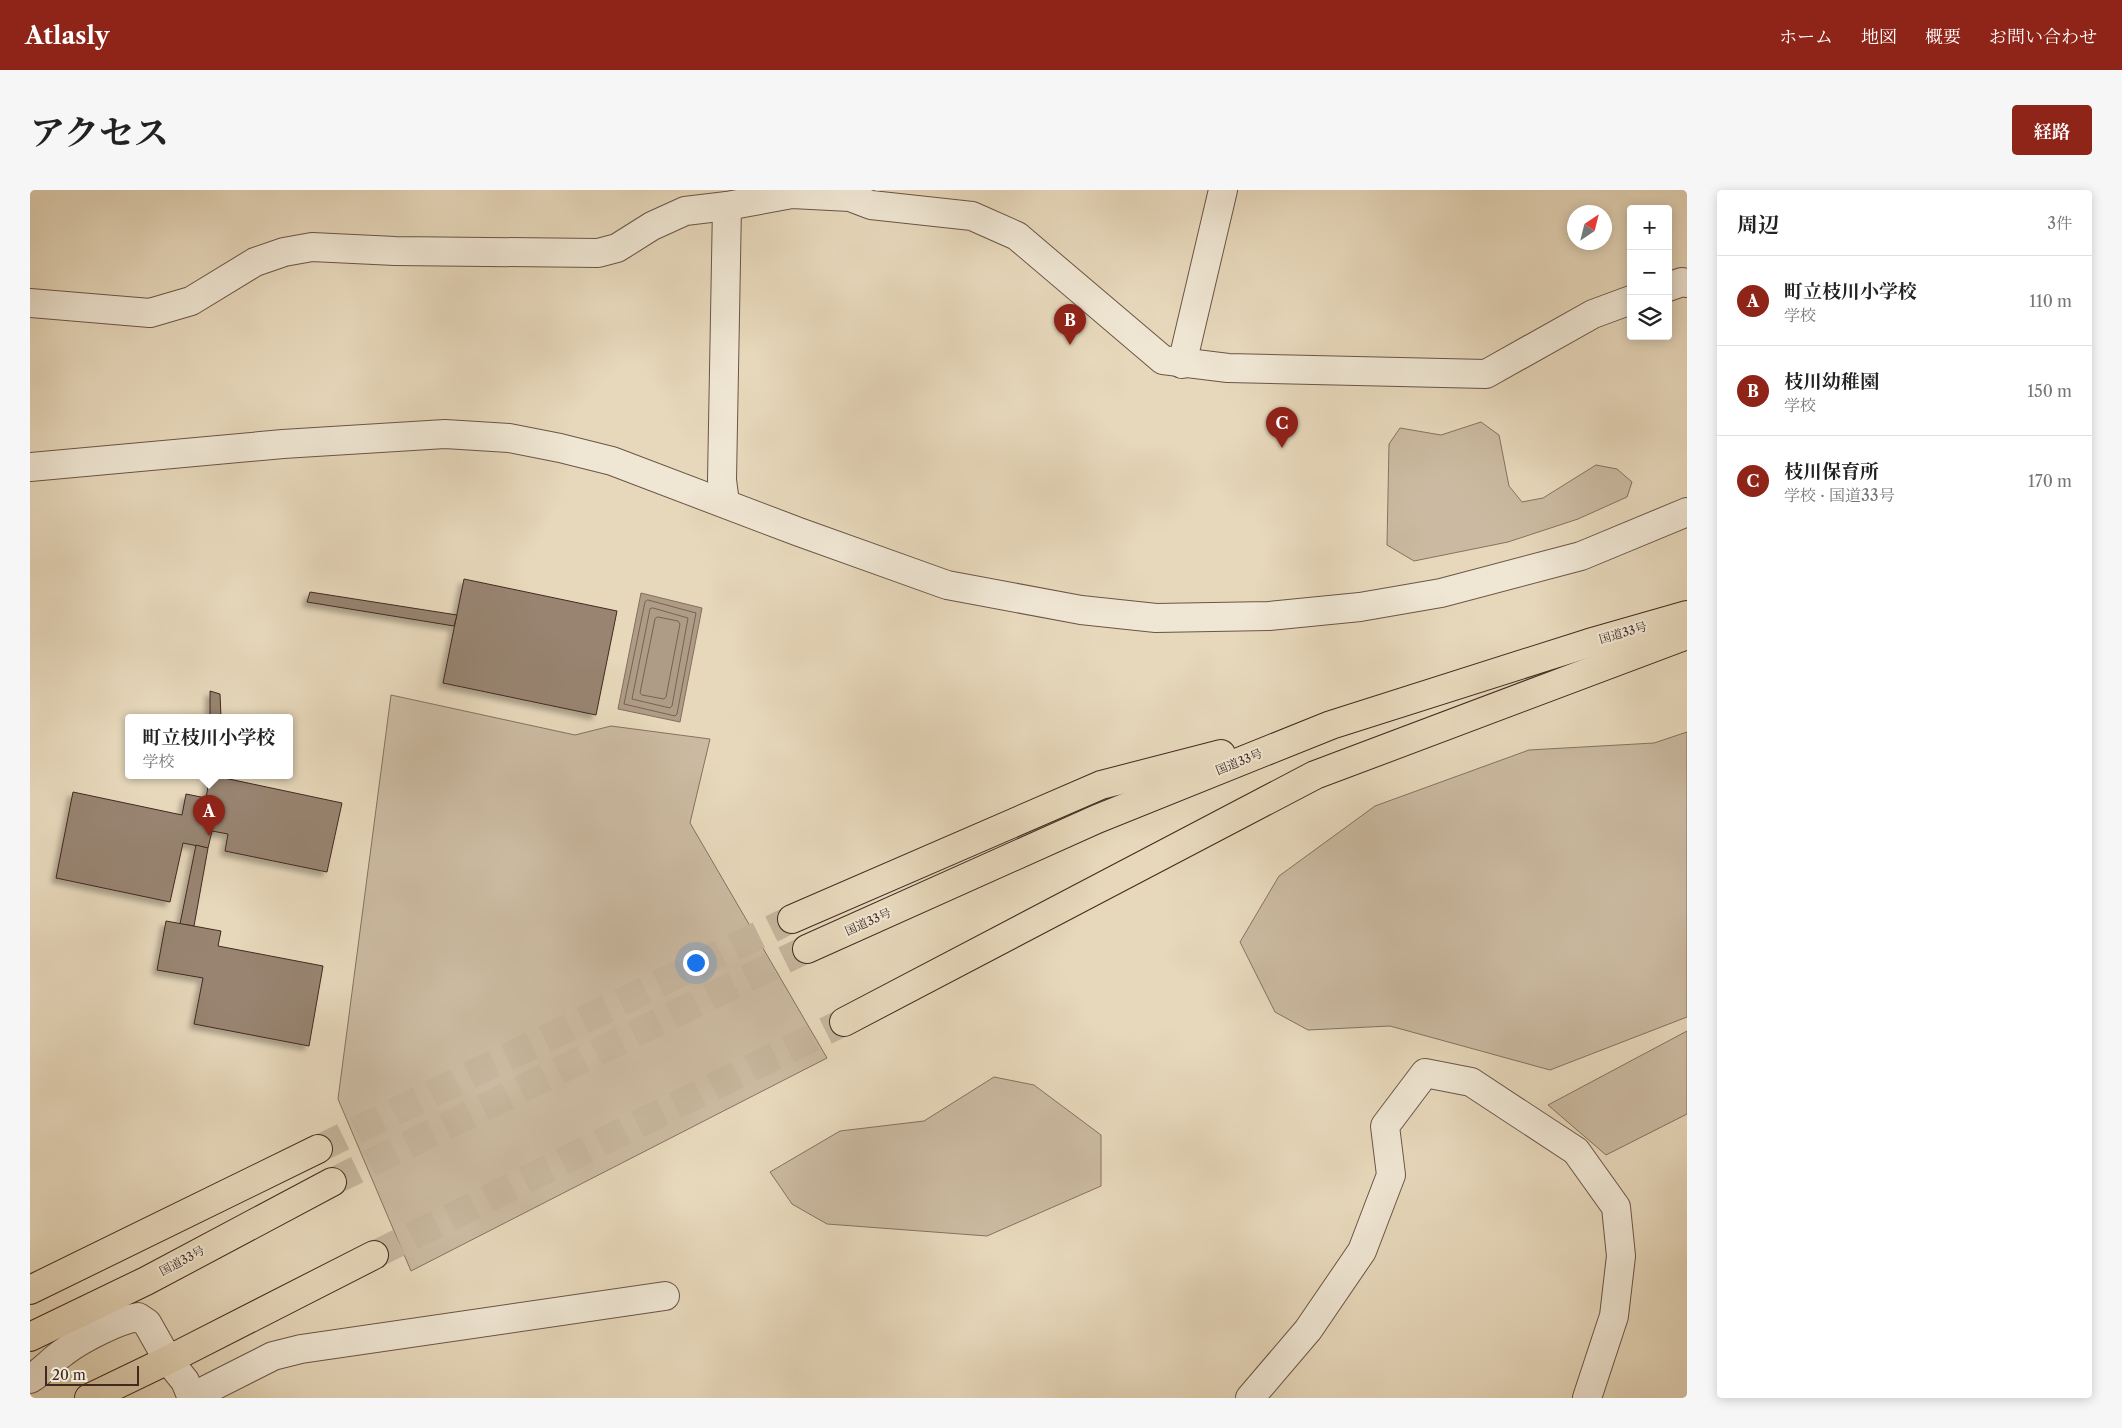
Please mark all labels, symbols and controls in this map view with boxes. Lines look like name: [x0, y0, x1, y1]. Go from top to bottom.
text: Atlasly: [25, 21, 109, 50]
text: ホーム: [1779, 26, 1833, 48]
text: 地図: [1861, 26, 1897, 48]
text: 概要: [1925, 26, 1961, 48]
text: お問い合わせ: [1989, 26, 2097, 48]
button: 経路: [2012, 105, 2092, 155]
text: アクセス: [30, 111, 169, 154]
north arrow: [1567, 205, 1612, 250]
map controls: [1627, 205, 1672, 340]
button: +: [1627, 205, 1672, 250]
text: 周辺: [1737, 212, 1779, 237]
text: 3件: [2047, 213, 2072, 233]
button: −: [1627, 250, 1672, 295]
text: 町立枝川小学校: [1784, 280, 1917, 303]
text: A: [1747, 291, 1759, 311]
text: 110 m: [2029, 291, 2072, 311]
button: layers: [1627, 295, 1672, 340]
pin: B: [1054, 304, 1086, 345]
text: 学校: [1784, 305, 1816, 325]
text: 枝川幼稚園: [1784, 370, 1879, 393]
text: B: [1747, 381, 1759, 401]
text: 150 m: [2027, 381, 2072, 401]
text: 学校: [1784, 395, 1816, 415]
pin: C: [1266, 407, 1298, 448]
text: 枝川保育所: [1784, 460, 1879, 483]
text: C: [1747, 471, 1759, 491]
text: 170 m: [2028, 471, 2072, 491]
text: 学校 · 国道33号: [1784, 485, 1895, 505]
street label: 国道33号: [1597, 619, 1649, 647]
popup: [125, 714, 293, 779]
text: 町立枝川小学校: [142, 726, 276, 749]
street label: 国道33号: [1213, 745, 1264, 778]
text: 学校: [142, 751, 175, 771]
pin: A: [193, 795, 225, 836]
street label: 国道33号: [842, 905, 893, 938]
your location: [683, 950, 709, 976]
street label: 国道33号: [157, 1242, 207, 1279]
scale bar: [45, 1363, 139, 1386]
text: 20 m: [52, 1366, 86, 1384]

